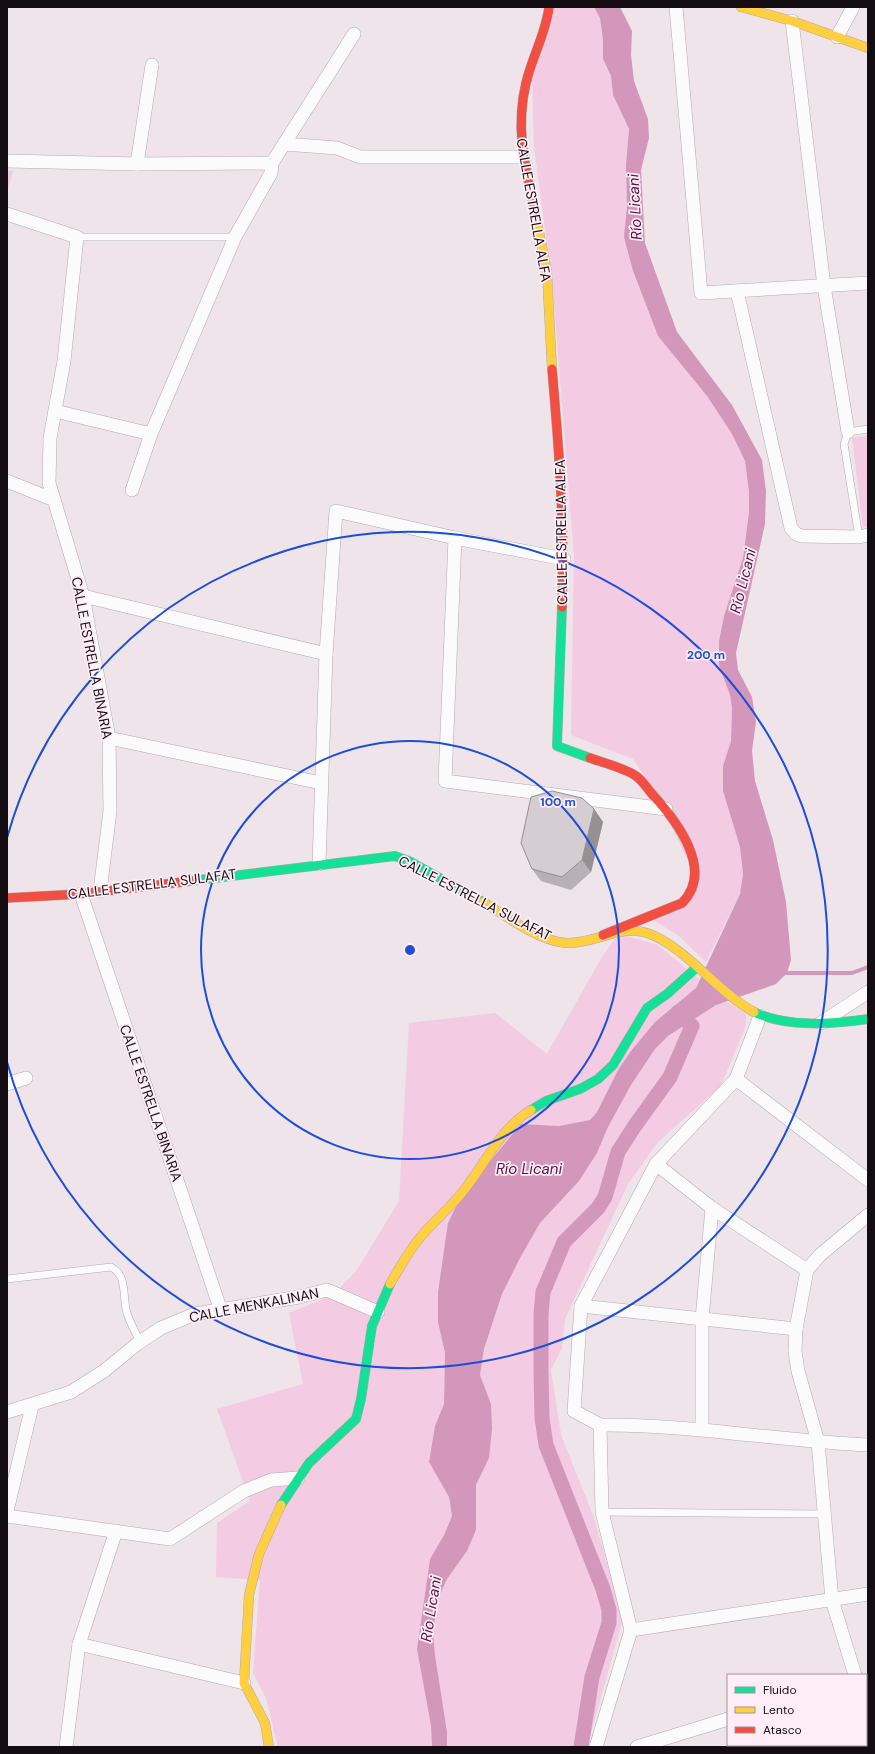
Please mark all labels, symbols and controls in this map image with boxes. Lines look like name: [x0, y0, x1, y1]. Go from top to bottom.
street label: CALLE ESTRELLA ALFA: [512, 137, 556, 283]
water label: Río Licani: [623, 173, 647, 241]
street label: CALLE ESTRELLA ALFA: [551, 459, 571, 605]
water label: Río Licani: [725, 546, 761, 615]
street label: CALLE ESTRELLA BINARIA: [67, 575, 117, 741]
text: 200 m: [687, 647, 725, 663]
text: 100 m: [540, 794, 576, 810]
street label: CALLE ESTRELLA SULAFAT: [395, 851, 555, 945]
street label: CALLE ESTRELLA SULAFAT: [67, 865, 237, 903]
centre of rings: [403, 943, 417, 957]
street label: CALLE ESTRELLA BINARIA: [116, 1022, 186, 1184]
water label: Río Licani: [496, 1159, 562, 1179]
street label: CALLE MENKALINAN: [188, 1284, 320, 1326]
water label: Río Licani: [416, 1574, 446, 1643]
legend: [727, 1674, 867, 1746]
text: Fluido: [763, 1682, 797, 1698]
text: Lento: [763, 1702, 794, 1718]
text: Atasco: [763, 1722, 802, 1738]

